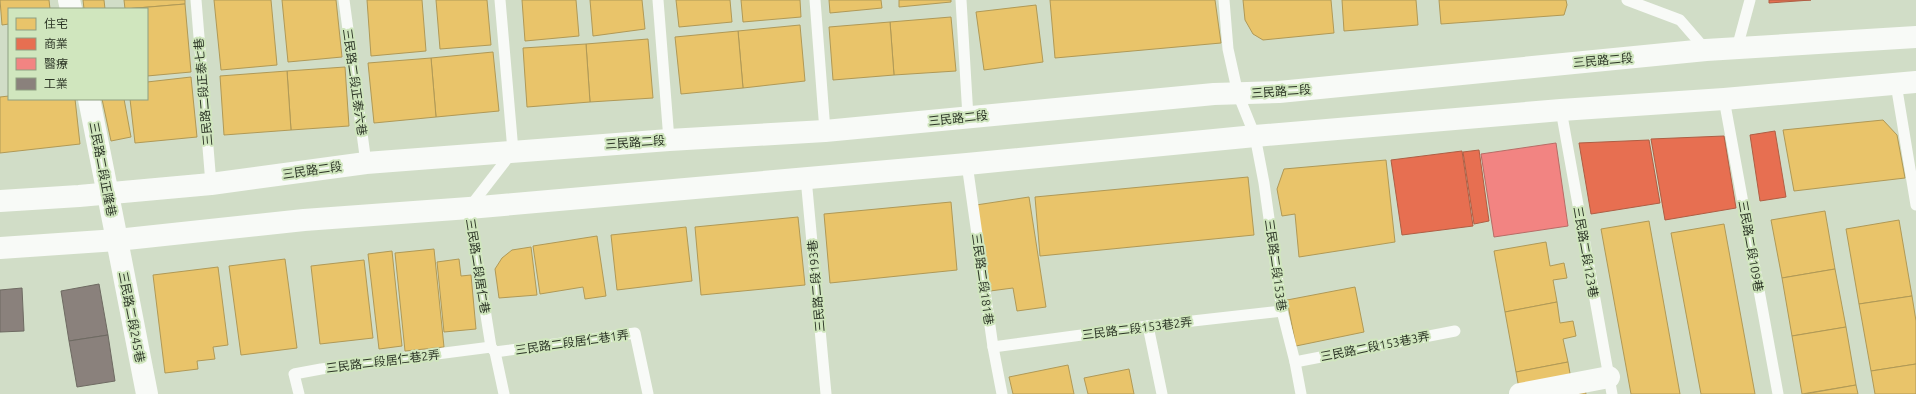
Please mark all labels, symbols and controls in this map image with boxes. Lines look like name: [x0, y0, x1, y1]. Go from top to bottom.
legend: [8, 8, 148, 100]
text: 住宅: [44, 17, 68, 30]
street label: 三民路二段正泰六巷: [341, 28, 369, 136]
text: 商業: [44, 37, 68, 50]
street label: 三民路二段正泰七巷: [192, 38, 214, 146]
street label: 三民路二段: [1573, 51, 1633, 69]
text: 醫療: [44, 57, 68, 70]
text: 工業: [44, 77, 68, 90]
street label: 三民路二段: [1251, 82, 1311, 100]
street label: 三民路二段: [927, 108, 989, 128]
street label: 三民路二段正隆巷: [87, 121, 119, 217]
street label: 三民路二段: [605, 133, 665, 151]
street label: 三民路二段: [281, 159, 343, 181]
street label: 三民路二段109巷: [1737, 199, 1765, 293]
street label: 三民路二段123巷: [1572, 205, 1600, 299]
street label: 三民路二段居仁巷: [464, 218, 492, 314]
street label: 三民路二段153巷: [1263, 218, 1289, 312]
street label: 三民路二段181巷: [970, 232, 996, 326]
street label: 三民路二段193巷: [806, 239, 826, 333]
street label: 三民路二段245巷: [117, 270, 147, 364]
street label: 三民路二段153巷2弄: [1081, 315, 1193, 341]
street label: 三民路二段居仁巷1弄: [514, 328, 630, 356]
street label: 三民路二段153巷3弄: [1319, 329, 1431, 363]
street label: 三民路二段居仁巷2弄: [325, 348, 441, 374]

